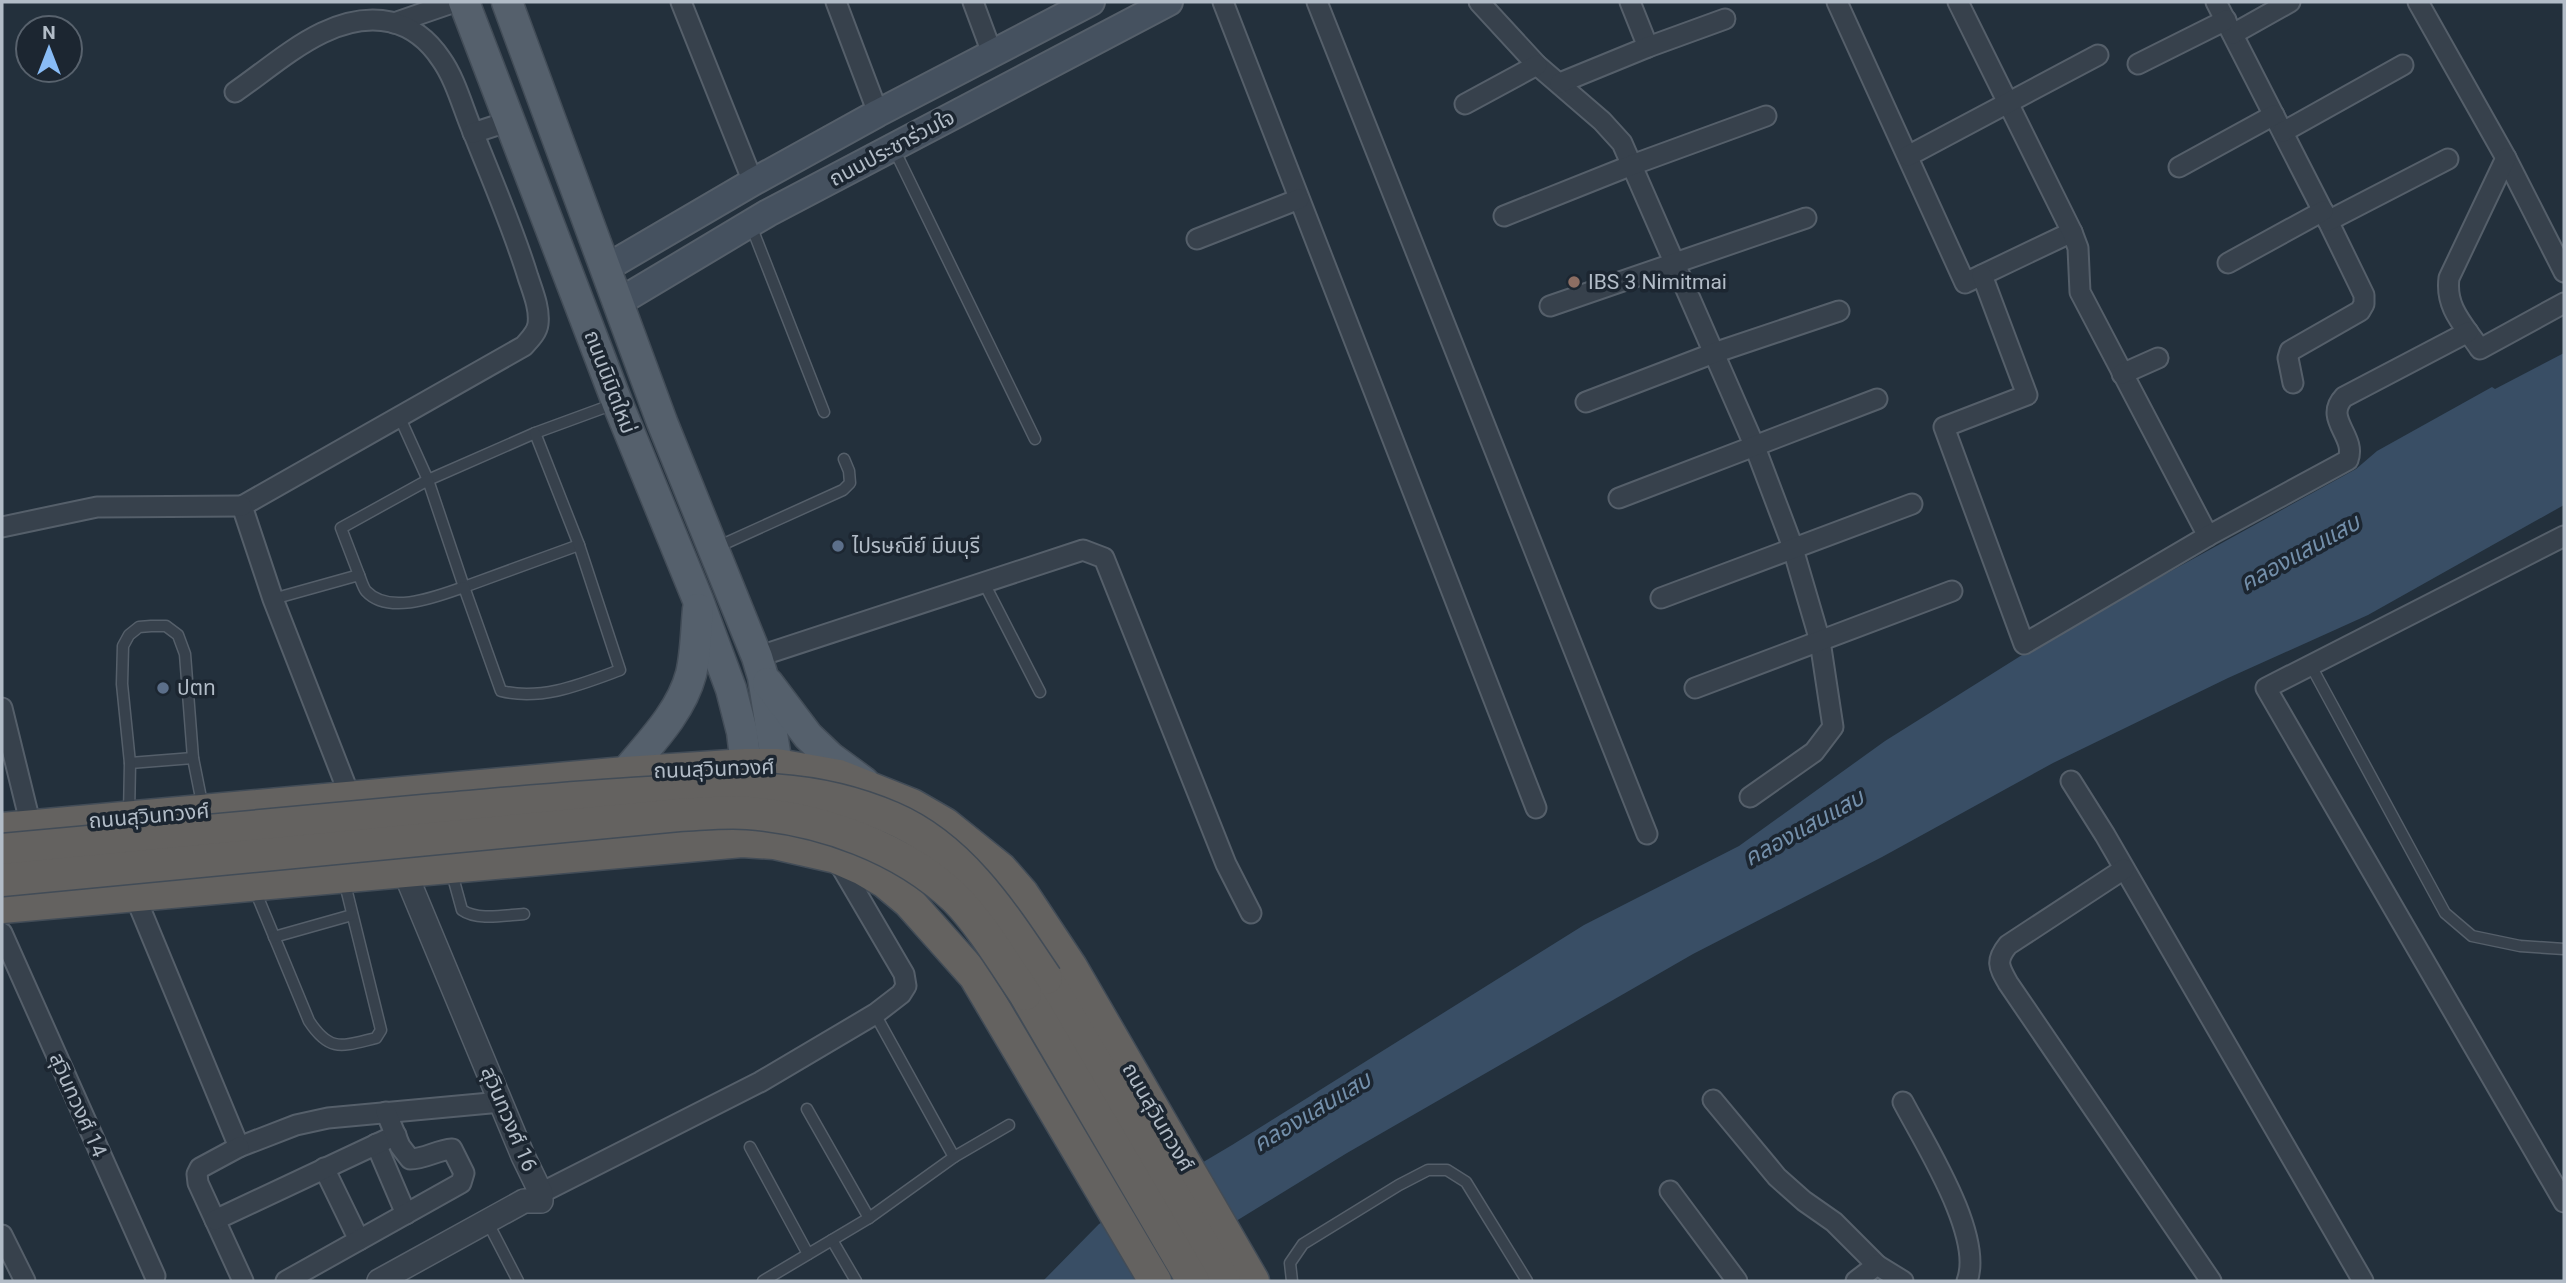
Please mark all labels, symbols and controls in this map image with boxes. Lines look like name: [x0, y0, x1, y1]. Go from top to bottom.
north arrow: [14, 14, 84, 84]
text: N: [42, 21, 56, 44]
street label: ถนนประชาร่วมใจ: [825, 105, 959, 191]
place label: IBS 3 Nimitmai: [1588, 270, 1727, 294]
marker: IBS 3 Nimitmai: [1566, 274, 1582, 290]
street label: ถนนนิมิตใหม่: [579, 327, 641, 437]
water label: คลองแสนแสบ: [2235, 508, 2366, 597]
place label: ไปรษณีย์ มีนบุรี: [851, 534, 980, 559]
marker: ไปรษณีย์ มีนบุรี: [830, 538, 846, 554]
place label: ปตท: [177, 676, 216, 700]
marker: ปตท: [155, 680, 171, 696]
street label: ถนนสุวินทวงศ์: [653, 755, 775, 784]
water label: คลองแสนแสบ: [1739, 783, 1870, 872]
street label: ถนนสุวินทวงศ์: [88, 799, 211, 834]
street label: สุวินทวงศ์ 14: [43, 1049, 112, 1161]
street label: ถนนสุวินทวงศ์: [1116, 1059, 1199, 1176]
street label: สุวินทวงศ์ 16: [475, 1063, 542, 1175]
water label: คลองแสนแสบ: [1248, 1065, 1378, 1158]

